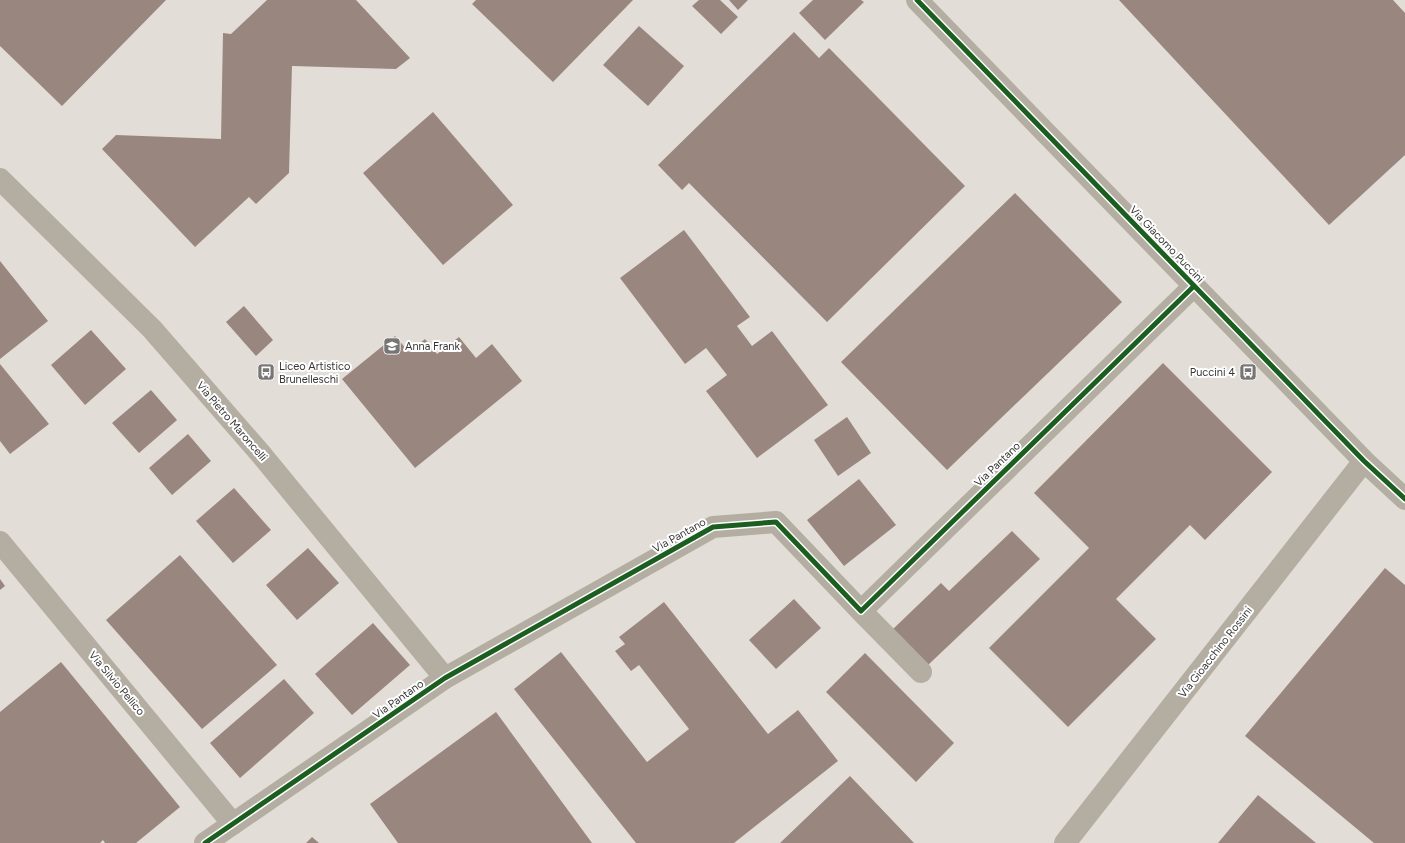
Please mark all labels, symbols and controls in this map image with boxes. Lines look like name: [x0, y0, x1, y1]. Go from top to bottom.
street label: Via Giacomo Puccini: [1127, 203, 1207, 285]
school or university icon: Anna Frank: [382, 336, 402, 356]
place label: Anna Frank: [405, 340, 460, 353]
place label: Liceo Artistico Brunelleschi: [279, 360, 350, 386]
bus stop icon: Liceo Artistico Brunelleschi: [256, 362, 276, 382]
bus stop icon: Puccini 4: [1238, 362, 1258, 382]
place label: Puccini 4: [1190, 366, 1235, 379]
street label: Via Pietro Maroncelli: [194, 379, 270, 464]
street label: Via Pantano: [972, 439, 1023, 489]
street label: Via Pantano: [650, 516, 708, 555]
street label: Via Gioacchino Rossini: [1176, 604, 1255, 700]
street label: Via Silvio Pellico: [86, 649, 147, 718]
street label: Via Pantano: [370, 677, 426, 722]

